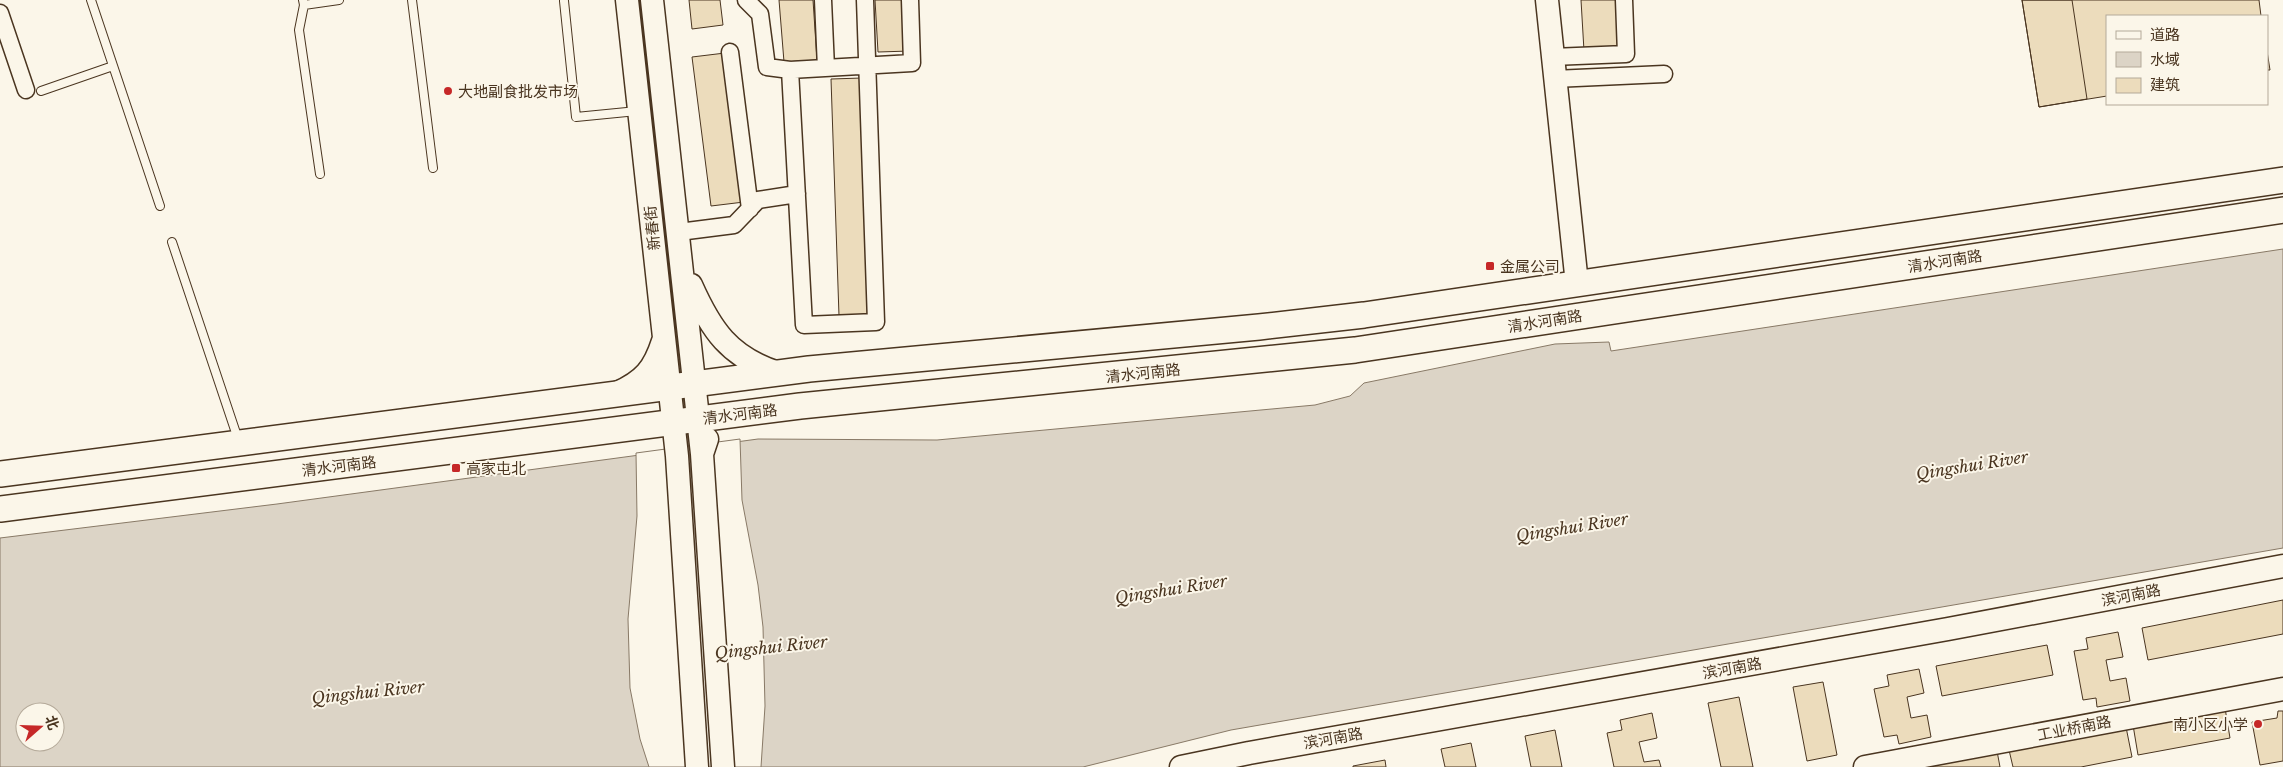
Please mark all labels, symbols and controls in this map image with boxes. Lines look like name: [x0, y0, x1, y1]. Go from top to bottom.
legend: [2106, 15, 2268, 105]
text: 道路: [2150, 25, 2180, 44]
text: 水域: [2150, 50, 2180, 69]
text: 建筑: [2150, 75, 2180, 94]
place label: 大地副食批发市场: [458, 82, 578, 101]
marker: 大地副食批发市场: [442, 85, 454, 97]
street label: 新春街: [640, 205, 664, 251]
street label: 清水河南路: [1906, 246, 1984, 276]
place label: 金属公司: [1500, 257, 1560, 276]
marker: 金属公司: [1484, 260, 1496, 272]
street label: 清水河南路: [1506, 306, 1584, 336]
street label: 清水河南路: [1105, 360, 1181, 386]
street label: 清水河南路: [702, 400, 778, 428]
water label: Qingshui River: [1915, 446, 2030, 484]
street label: 清水河南路: [301, 452, 377, 480]
place label: 高家屯北: [466, 459, 526, 478]
marker: 高家屯北: [450, 462, 462, 474]
water label: Qingshui River: [1515, 508, 1630, 546]
water label: Qingshui River: [1114, 570, 1229, 608]
street label: 滨河南路: [2100, 580, 2162, 610]
water label: Qingshui River: [714, 631, 829, 663]
street label: 滨河南路: [1701, 653, 1763, 683]
water label: Qingshui River: [311, 676, 426, 708]
north arrow: [15, 702, 65, 752]
street label: 工业桥南路: [2035, 712, 2113, 744]
text: 北: [41, 713, 63, 732]
place label: 南小区小学: [2173, 715, 2248, 734]
marker: 南小区小学: [2252, 718, 2264, 730]
street label: 滨河南路: [1302, 723, 1364, 753]

